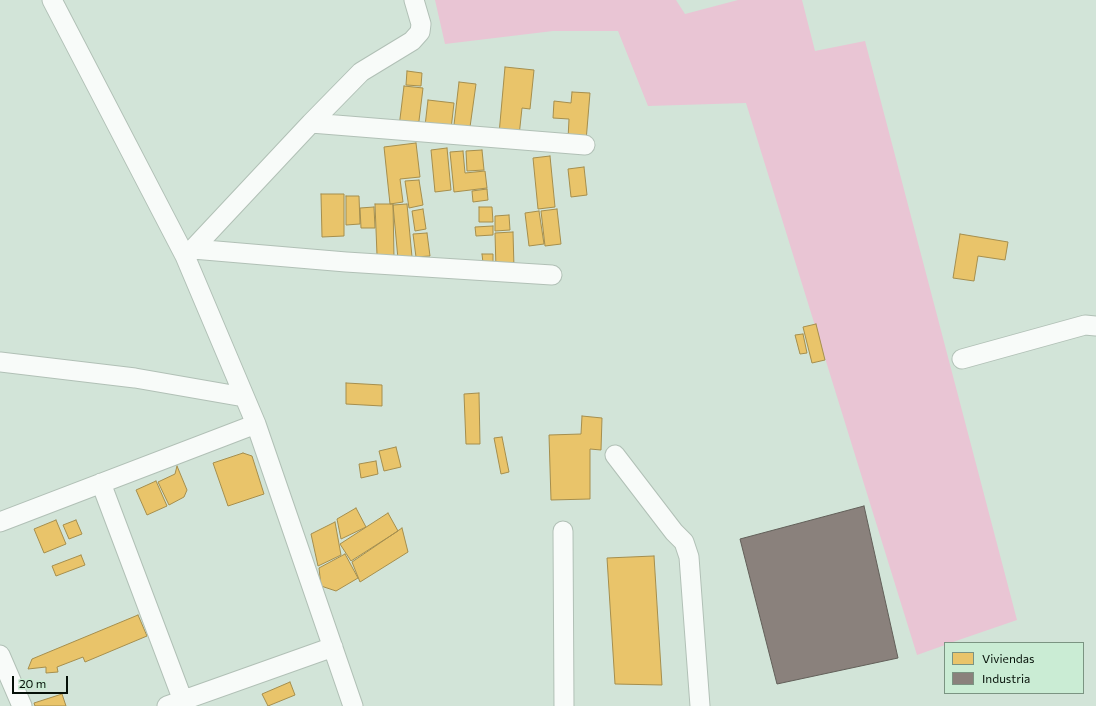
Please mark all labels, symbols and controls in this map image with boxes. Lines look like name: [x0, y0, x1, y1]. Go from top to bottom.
legend: [944, 642, 1084, 694]
text: Viviendas: [982, 651, 1034, 665]
scale bar: [14, 668, 70, 694]
text: Industria: [982, 671, 1030, 685]
text: 20 m: [19, 676, 46, 690]

